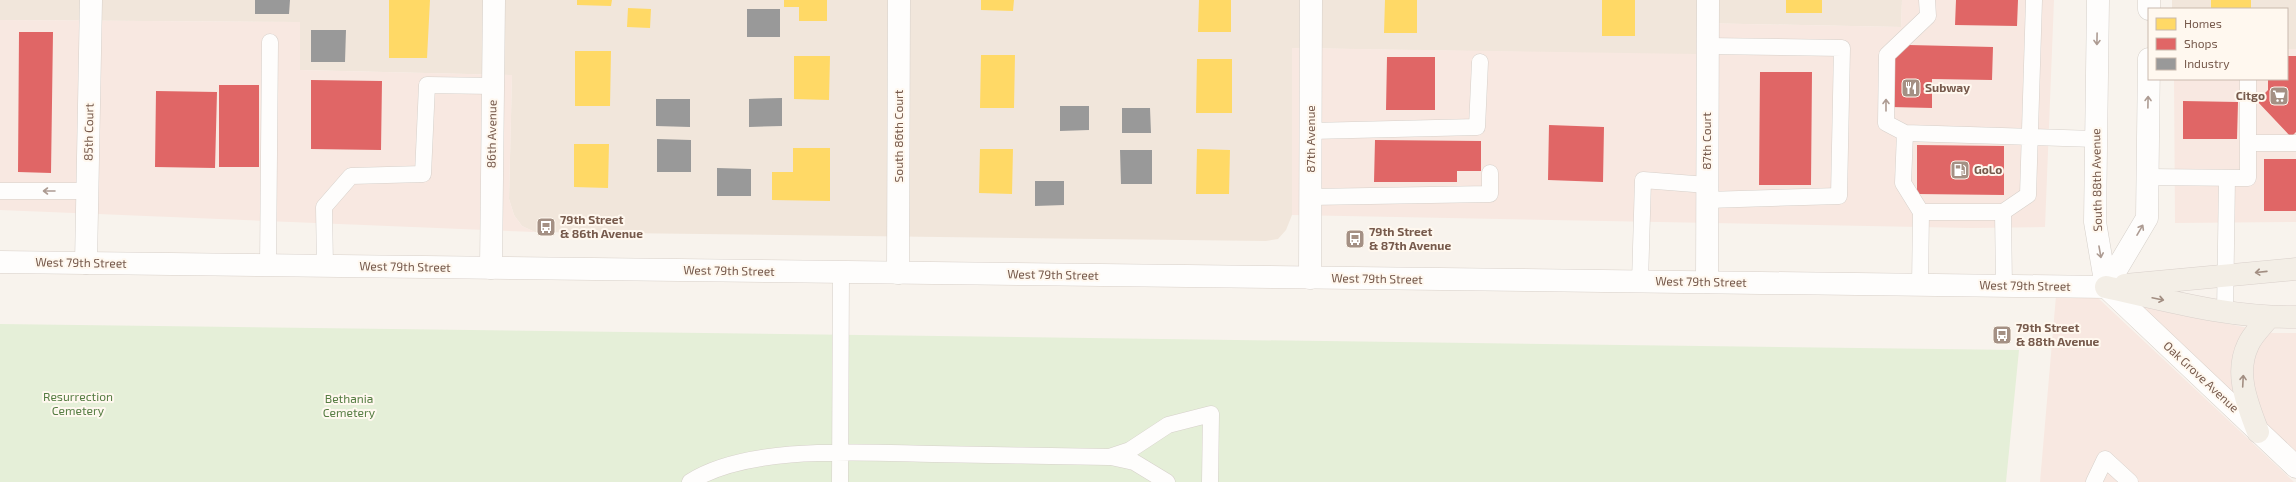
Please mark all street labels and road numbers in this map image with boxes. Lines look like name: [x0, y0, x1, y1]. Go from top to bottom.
street label: South 86th Court: [891, 89, 905, 182]
street label: 86th Avenue: [483, 100, 499, 168]
street label: 85th Court: [80, 103, 96, 161]
street label: 87th Avenue: [1303, 105, 1317, 173]
street label: 87th Court: [1699, 112, 1713, 170]
street label: South 88th Avenue: [2088, 128, 2104, 232]
street label: West 79th Street: [35, 254, 127, 270]
street label: West 79th Street: [359, 258, 451, 274]
street label: West 79th Street: [683, 262, 775, 278]
street label: West 79th Street: [1007, 266, 1099, 282]
street label: West 79th Street: [1331, 270, 1423, 286]
street label: West 79th Street: [1655, 273, 1747, 289]
street label: West 79th Street: [1979, 277, 2071, 293]
street label: Oak Grove Avenue: [2161, 338, 2242, 415]

